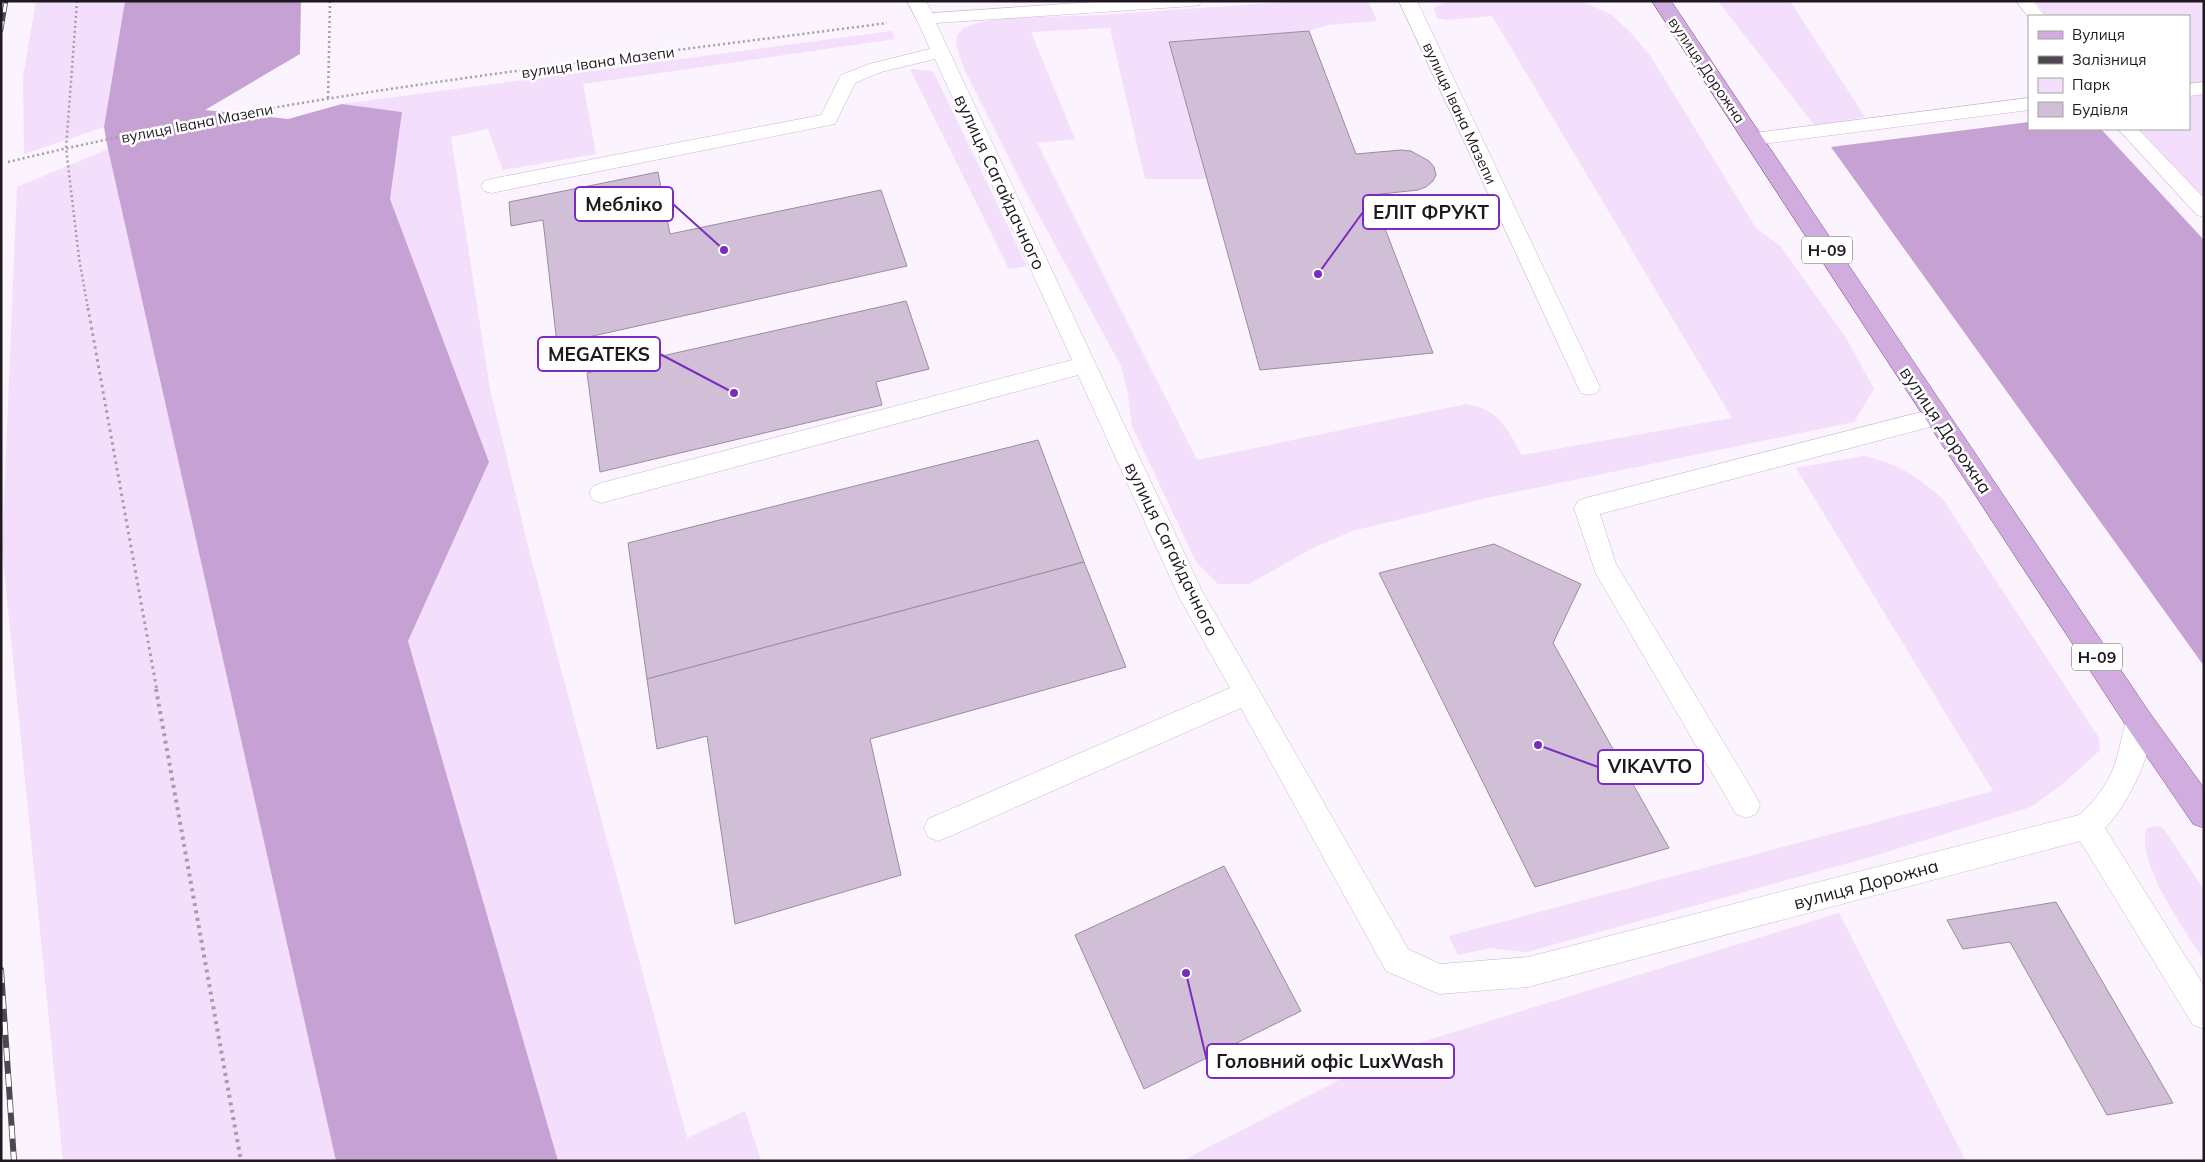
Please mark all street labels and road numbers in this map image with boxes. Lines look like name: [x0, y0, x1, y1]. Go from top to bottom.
street label: вулиця Дорожна: [1664, 13, 1750, 127]
street label: вулиця Івана Мазепи: [1419, 39, 1501, 187]
street label: вулиця Івана Мазепи: [520, 42, 676, 82]
street label: вулиця Сагайдачного: [949, 91, 1051, 273]
street label: вулиця Івана Мазепи: [119, 99, 275, 147]
road number: Н-09: [1802, 236, 1852, 264]
street label: вулиця Дорожна: [1895, 362, 1997, 498]
street label: вулиця Сагайдачного: [1120, 458, 1224, 640]
road number: Н-09: [2072, 644, 2122, 670]
street label: вулиця Дорожна: [1791, 854, 1941, 914]

